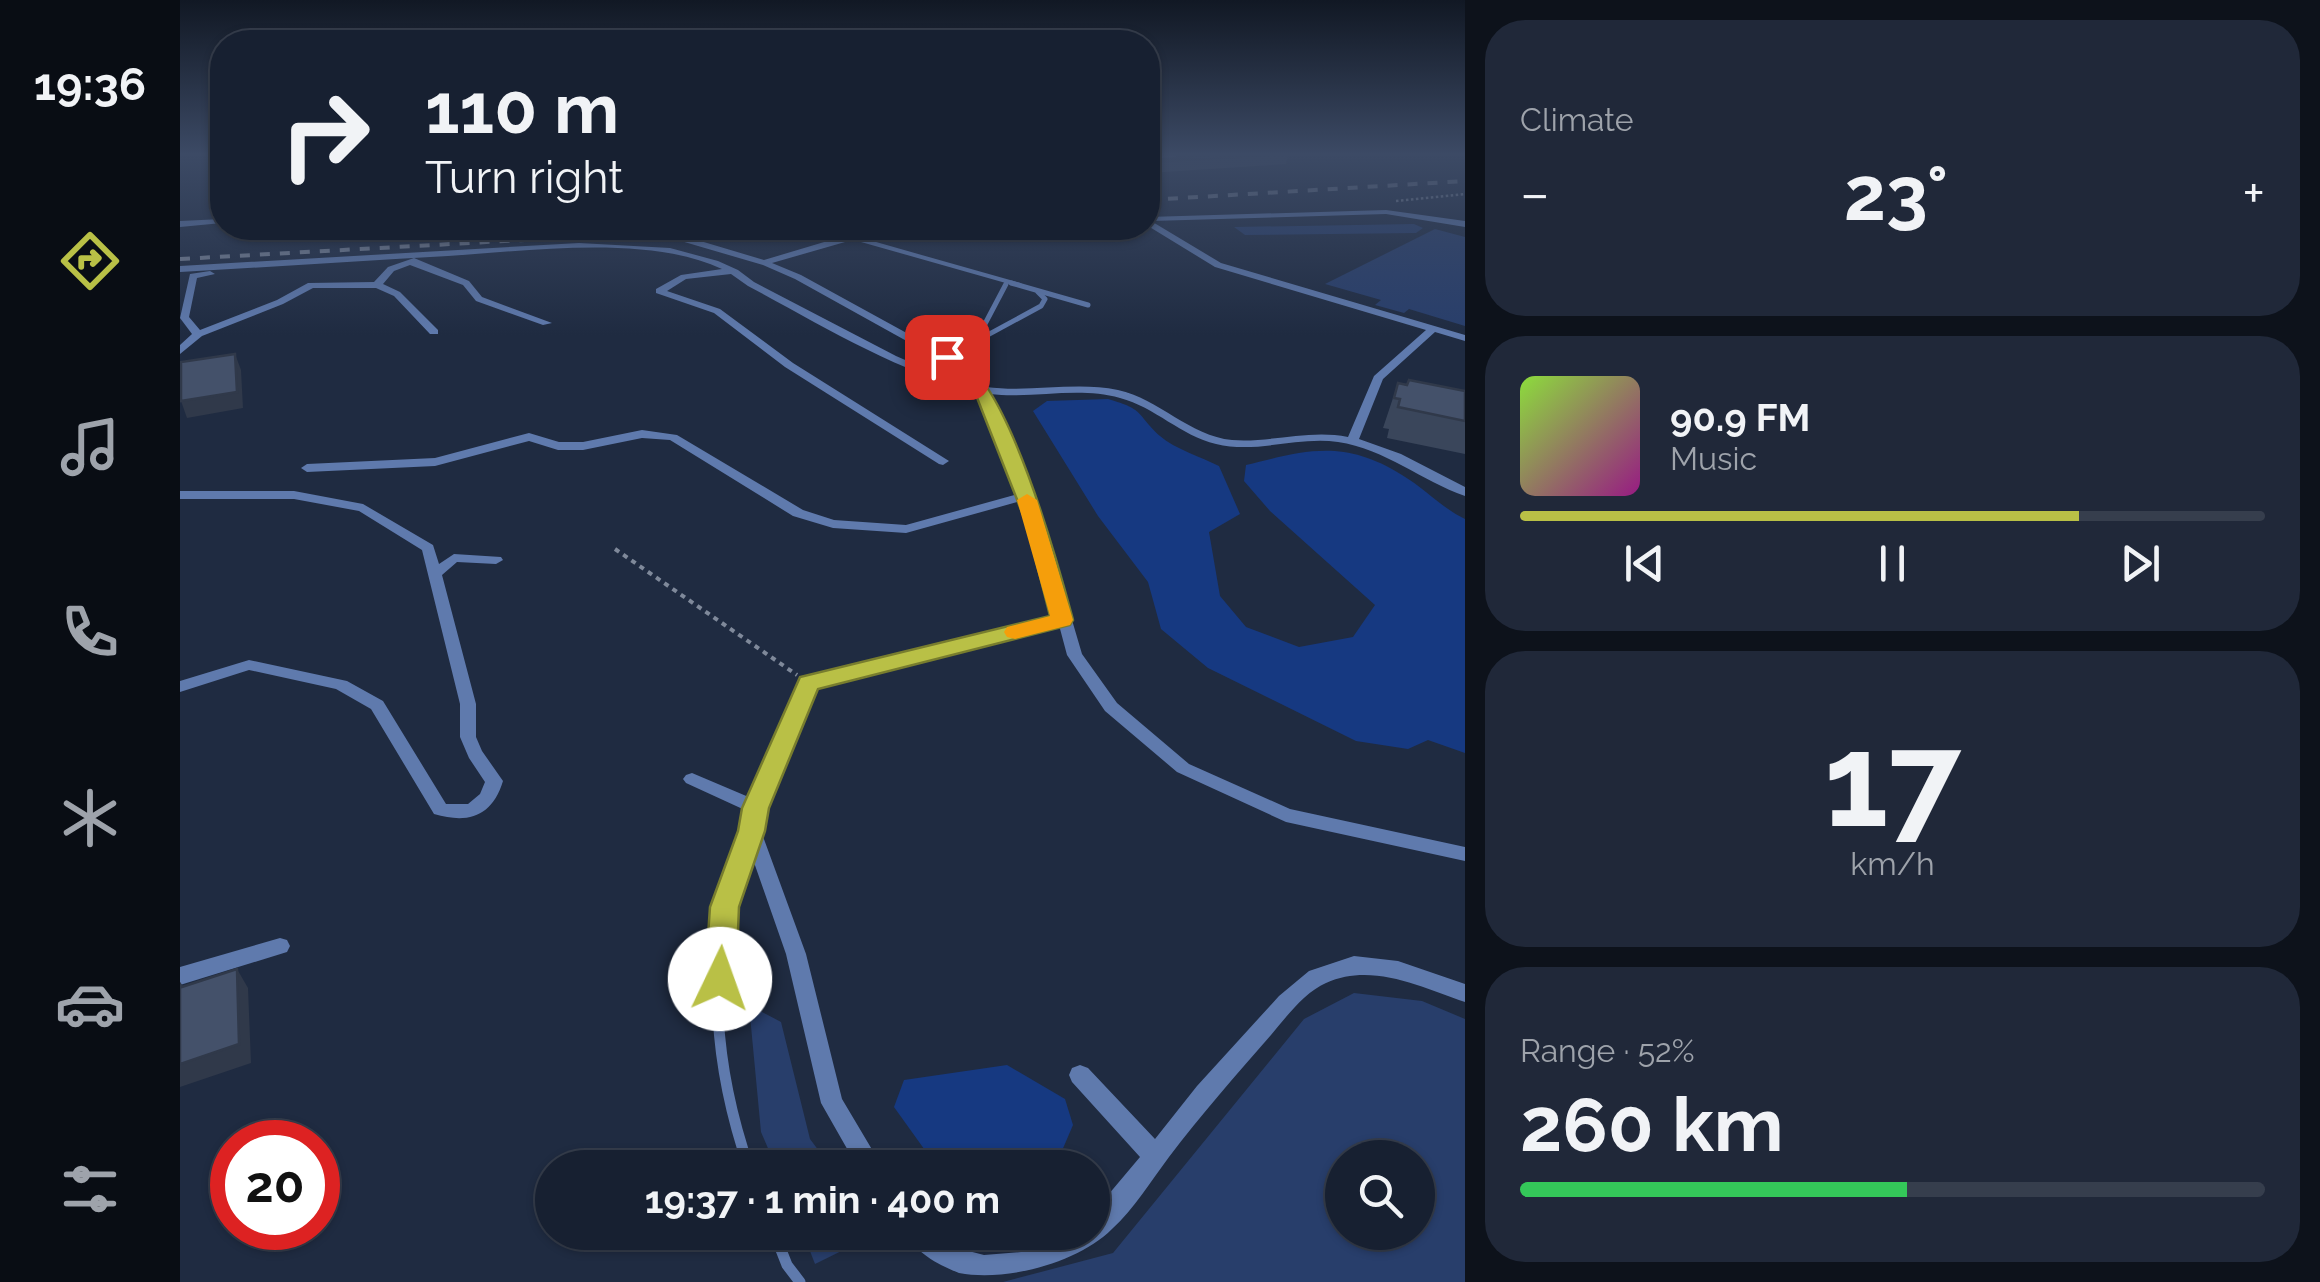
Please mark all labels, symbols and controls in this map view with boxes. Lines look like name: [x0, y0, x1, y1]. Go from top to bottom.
text: 19:36: [34, 58, 146, 111]
text: 110 m: [425, 67, 619, 149]
icon: right: [260, 70, 390, 200]
text: Climate: [1520, 101, 1634, 138]
text: 23°: [1844, 149, 1948, 238]
text: Turn right: [425, 151, 623, 204]
text: −: [1520, 161, 1550, 226]
text: +: [2242, 161, 2265, 226]
icon: directions: [55, 226, 125, 296]
pin: [905, 315, 990, 400]
icon: arrive: [920, 330, 975, 385]
text: 90.9 FM: [1670, 395, 1810, 440]
icon: music: [55, 412, 125, 482]
text: Music: [1670, 440, 1757, 477]
icon: previous: [1617, 536, 1672, 591]
icon: pause: [1865, 536, 1920, 591]
icon: next: [2113, 536, 2168, 591]
icon: phone: [55, 597, 125, 667]
text: 17: [1824, 704, 1961, 856]
icon: climate: [55, 783, 125, 853]
text: km/h: [1850, 845, 1935, 882]
position arrow: [668, 927, 772, 1031]
icon: car: [55, 969, 125, 1039]
text: Range · 52%: [1520, 1032, 1695, 1069]
text: 260 km: [1520, 1080, 1784, 1169]
speed limit sign: 20: [210, 1120, 340, 1250]
map controls: [1325, 1140, 1435, 1250]
button: search: [1325, 1140, 1435, 1250]
icon: filters: [55, 1154, 125, 1224]
text: 19:37 · 1 min · 400 m: [645, 1177, 1000, 1222]

